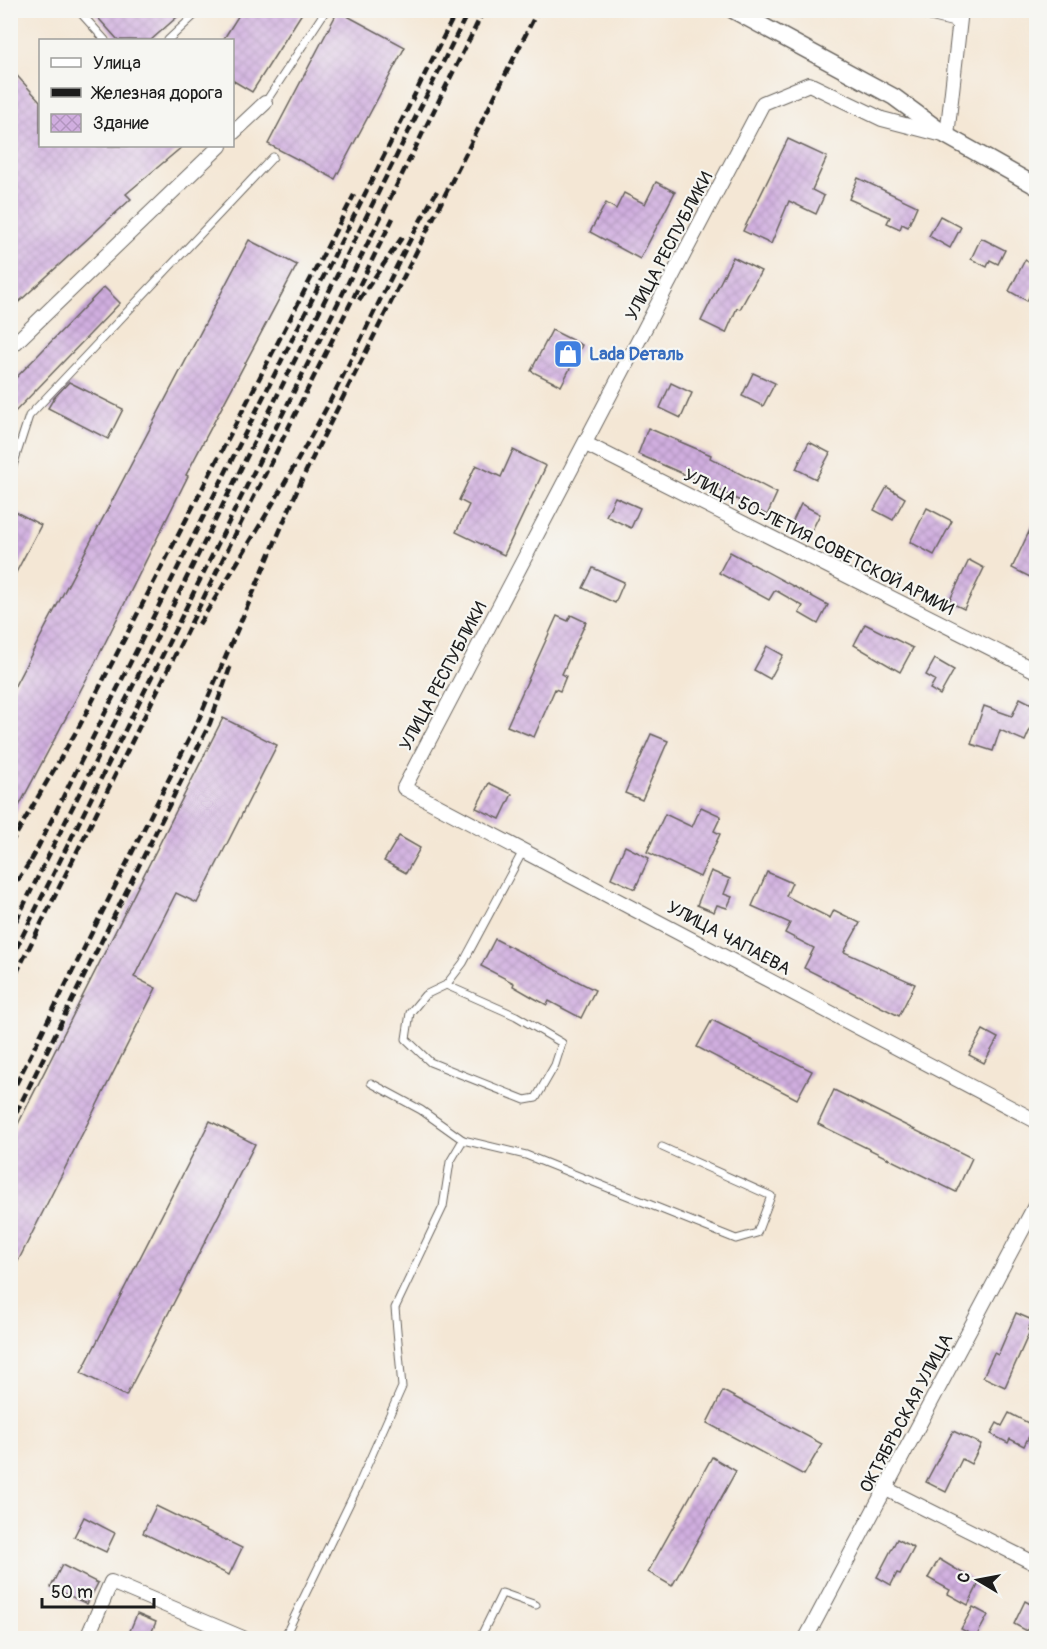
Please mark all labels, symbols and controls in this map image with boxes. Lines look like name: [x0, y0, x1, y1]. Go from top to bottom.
legend: [39, 39, 234, 147]
text: Улица: [93, 52, 141, 75]
text: Железная дорога: [90, 82, 223, 105]
text: Здание: [93, 112, 149, 135]
street label: УЛИЦА РЕСПУБЛИКИ: [620, 168, 718, 325]
shop icon: Lada Dеталь: [552, 338, 584, 370]
place label: Lada Dеталь: [589, 343, 684, 366]
street label: УЛИЦА 50-ЛЕТИЯ СОВЕТСКОЙ АРМИИ: [680, 464, 958, 621]
street label: УЛИЦА РЕСПУБЛИКИ: [394, 598, 492, 755]
street label: УЛИЦА ЧАПАЕВА: [663, 896, 795, 981]
street label: ОКТЯБРЬСКАЯ УЛИЦА: [855, 1329, 958, 1497]
north arrow: [948, 1550, 1008, 1610]
scale bar: [42, 1571, 154, 1609]
text: С: [954, 1571, 975, 1584]
text: 50 m: [51, 1581, 93, 1604]

